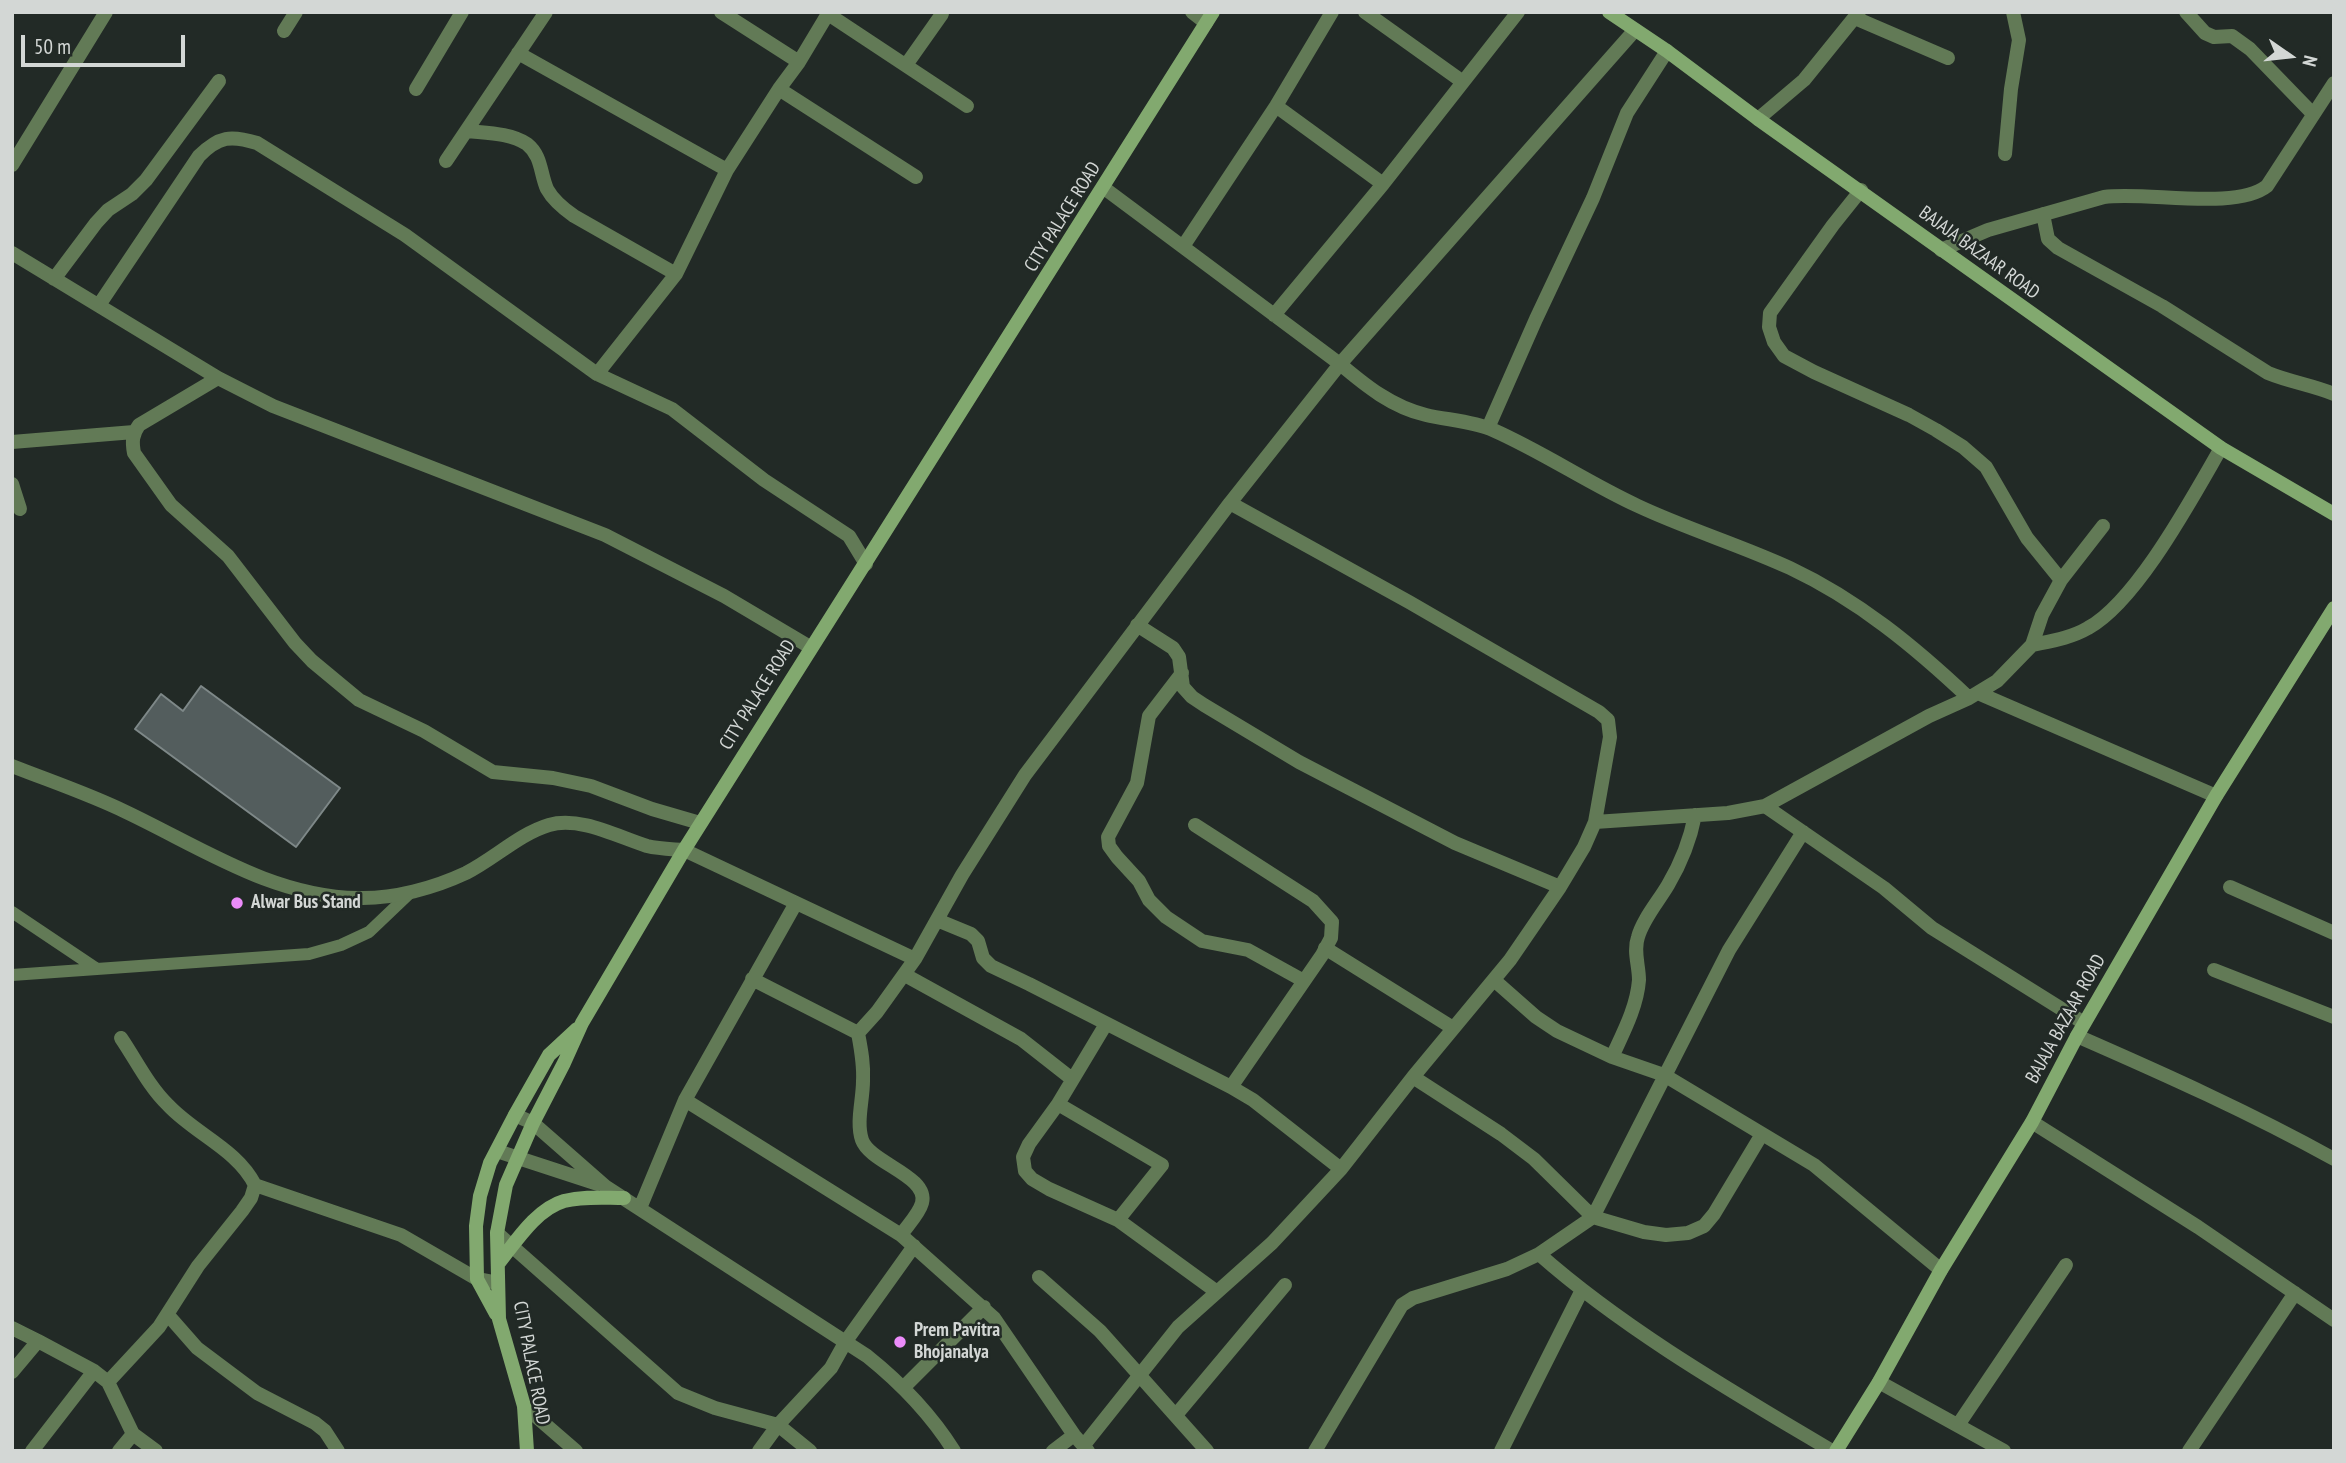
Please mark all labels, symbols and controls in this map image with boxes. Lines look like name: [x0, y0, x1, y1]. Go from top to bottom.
scale bar: [24, 21, 189, 65]
north arrow: [2255, 21, 2325, 91]
text: 50 m: [34, 33, 71, 60]
text: N: [2297, 53, 2323, 69]
street label: CITY PALACE ROAD: [1020, 158, 1106, 276]
street label: BAJAJA BAZAAR ROAD: [1914, 202, 2044, 304]
street label: CITY PALACE ROAD: [715, 636, 801, 754]
place label: Alwar Bus Stand: [251, 892, 361, 914]
marker: Alwar Bus Stand: [229, 895, 245, 911]
street label: BAJAJA BAZAAR ROAD: [2021, 951, 2111, 1087]
street label: CITY PALACE ROAD: [508, 1299, 554, 1427]
place label: Prem Pavitra Bhojanalya: [914, 1320, 1000, 1364]
marker: Prem Pavitra Bhojanalya: [892, 1334, 908, 1350]

